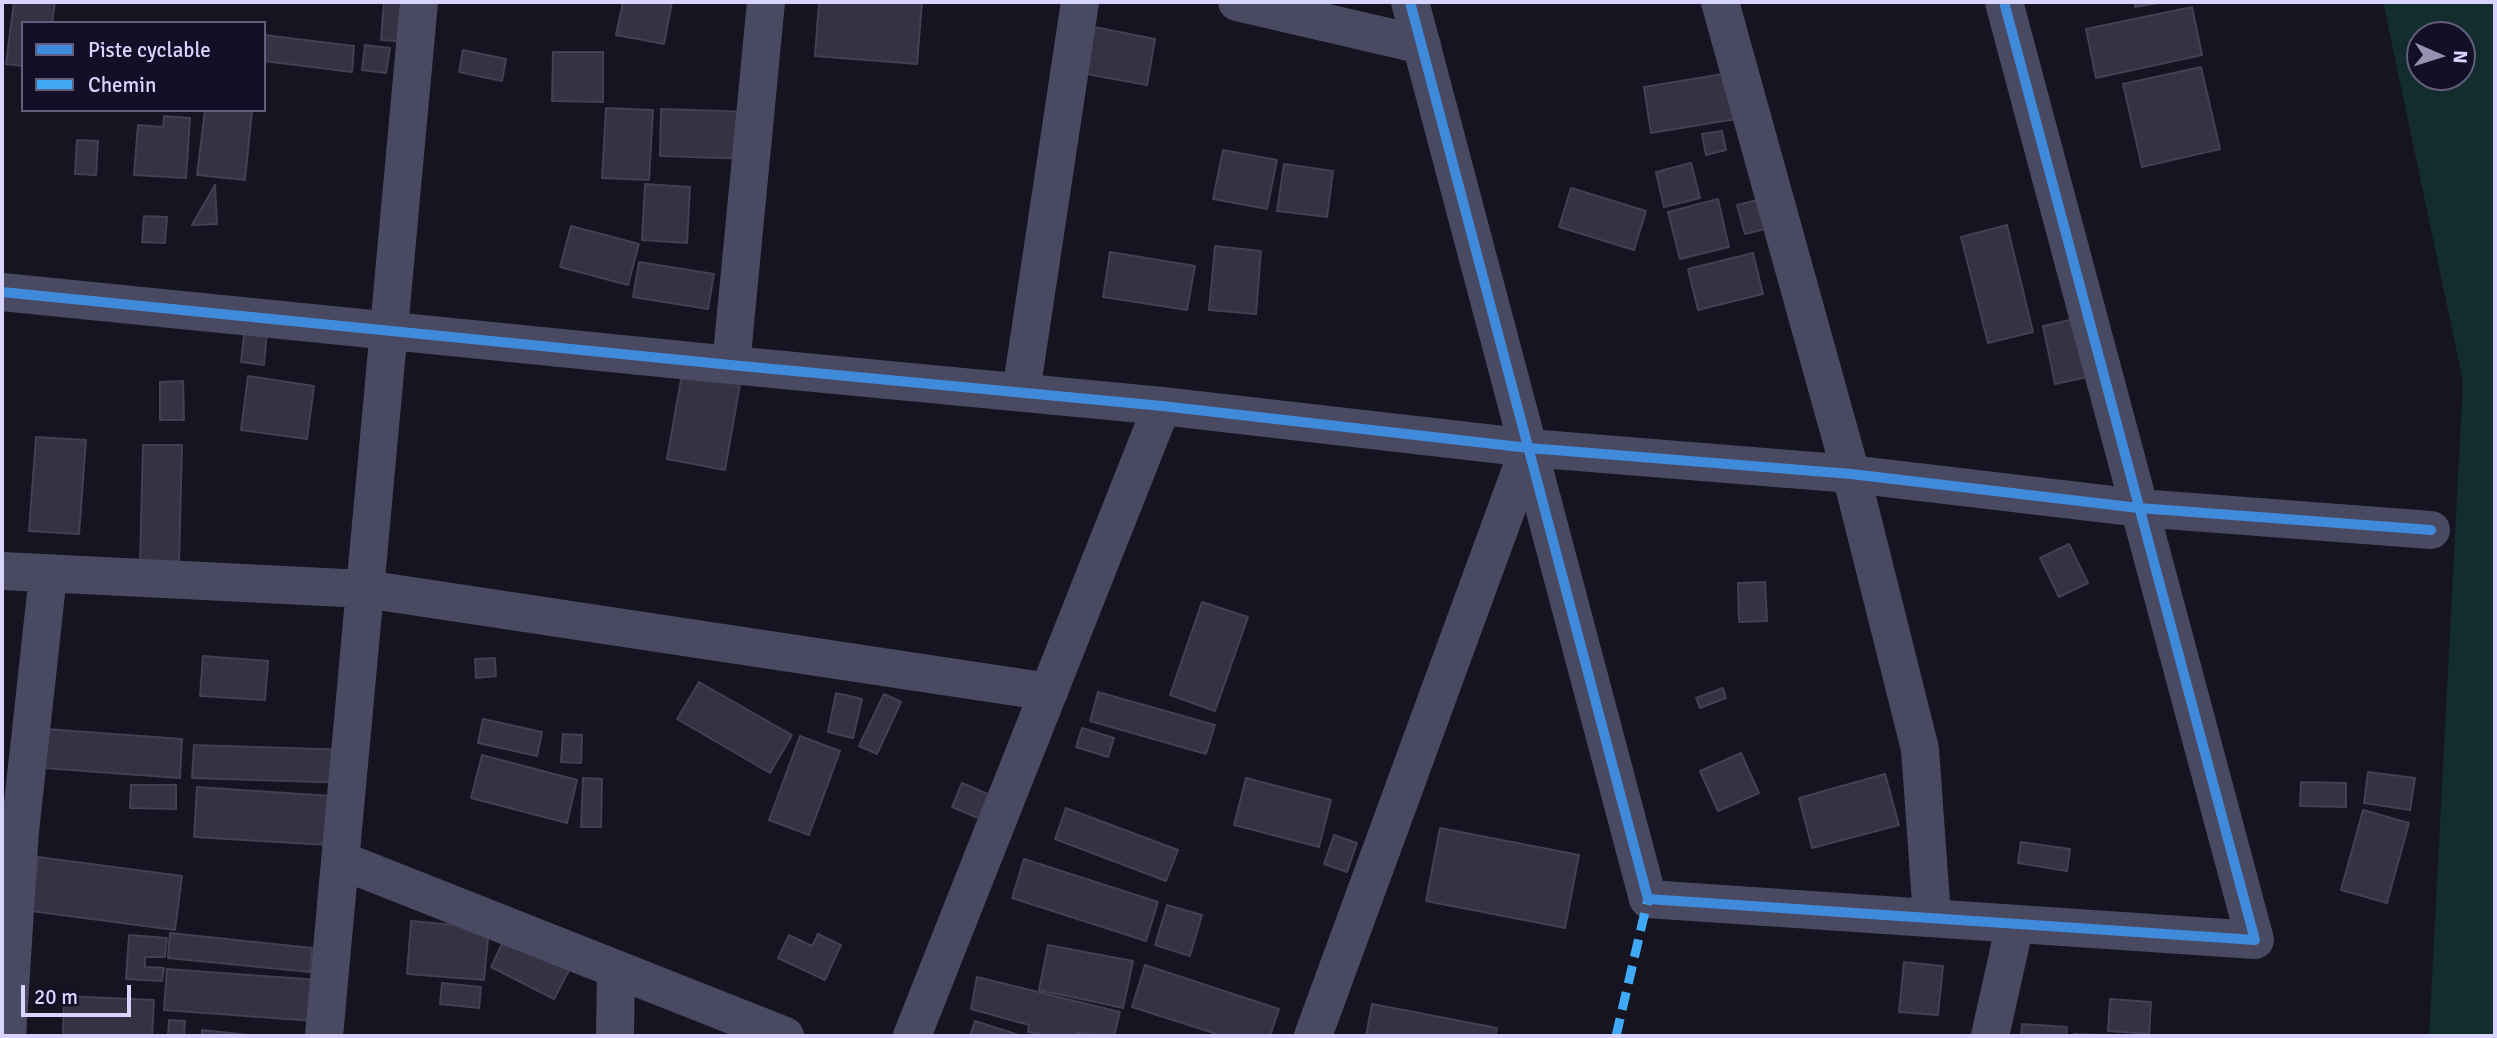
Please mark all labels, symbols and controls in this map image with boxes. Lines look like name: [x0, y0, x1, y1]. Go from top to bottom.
legend: [21, 21, 266, 112]
north arrow: [2406, 21, 2476, 91]
text: Piste cyclable: [88, 37, 211, 63]
text: N: [2448, 50, 2472, 64]
text: Chemin: [88, 72, 157, 98]
scale bar: [24, 972, 135, 1016]
text: 20 m: [34, 984, 78, 1010]

